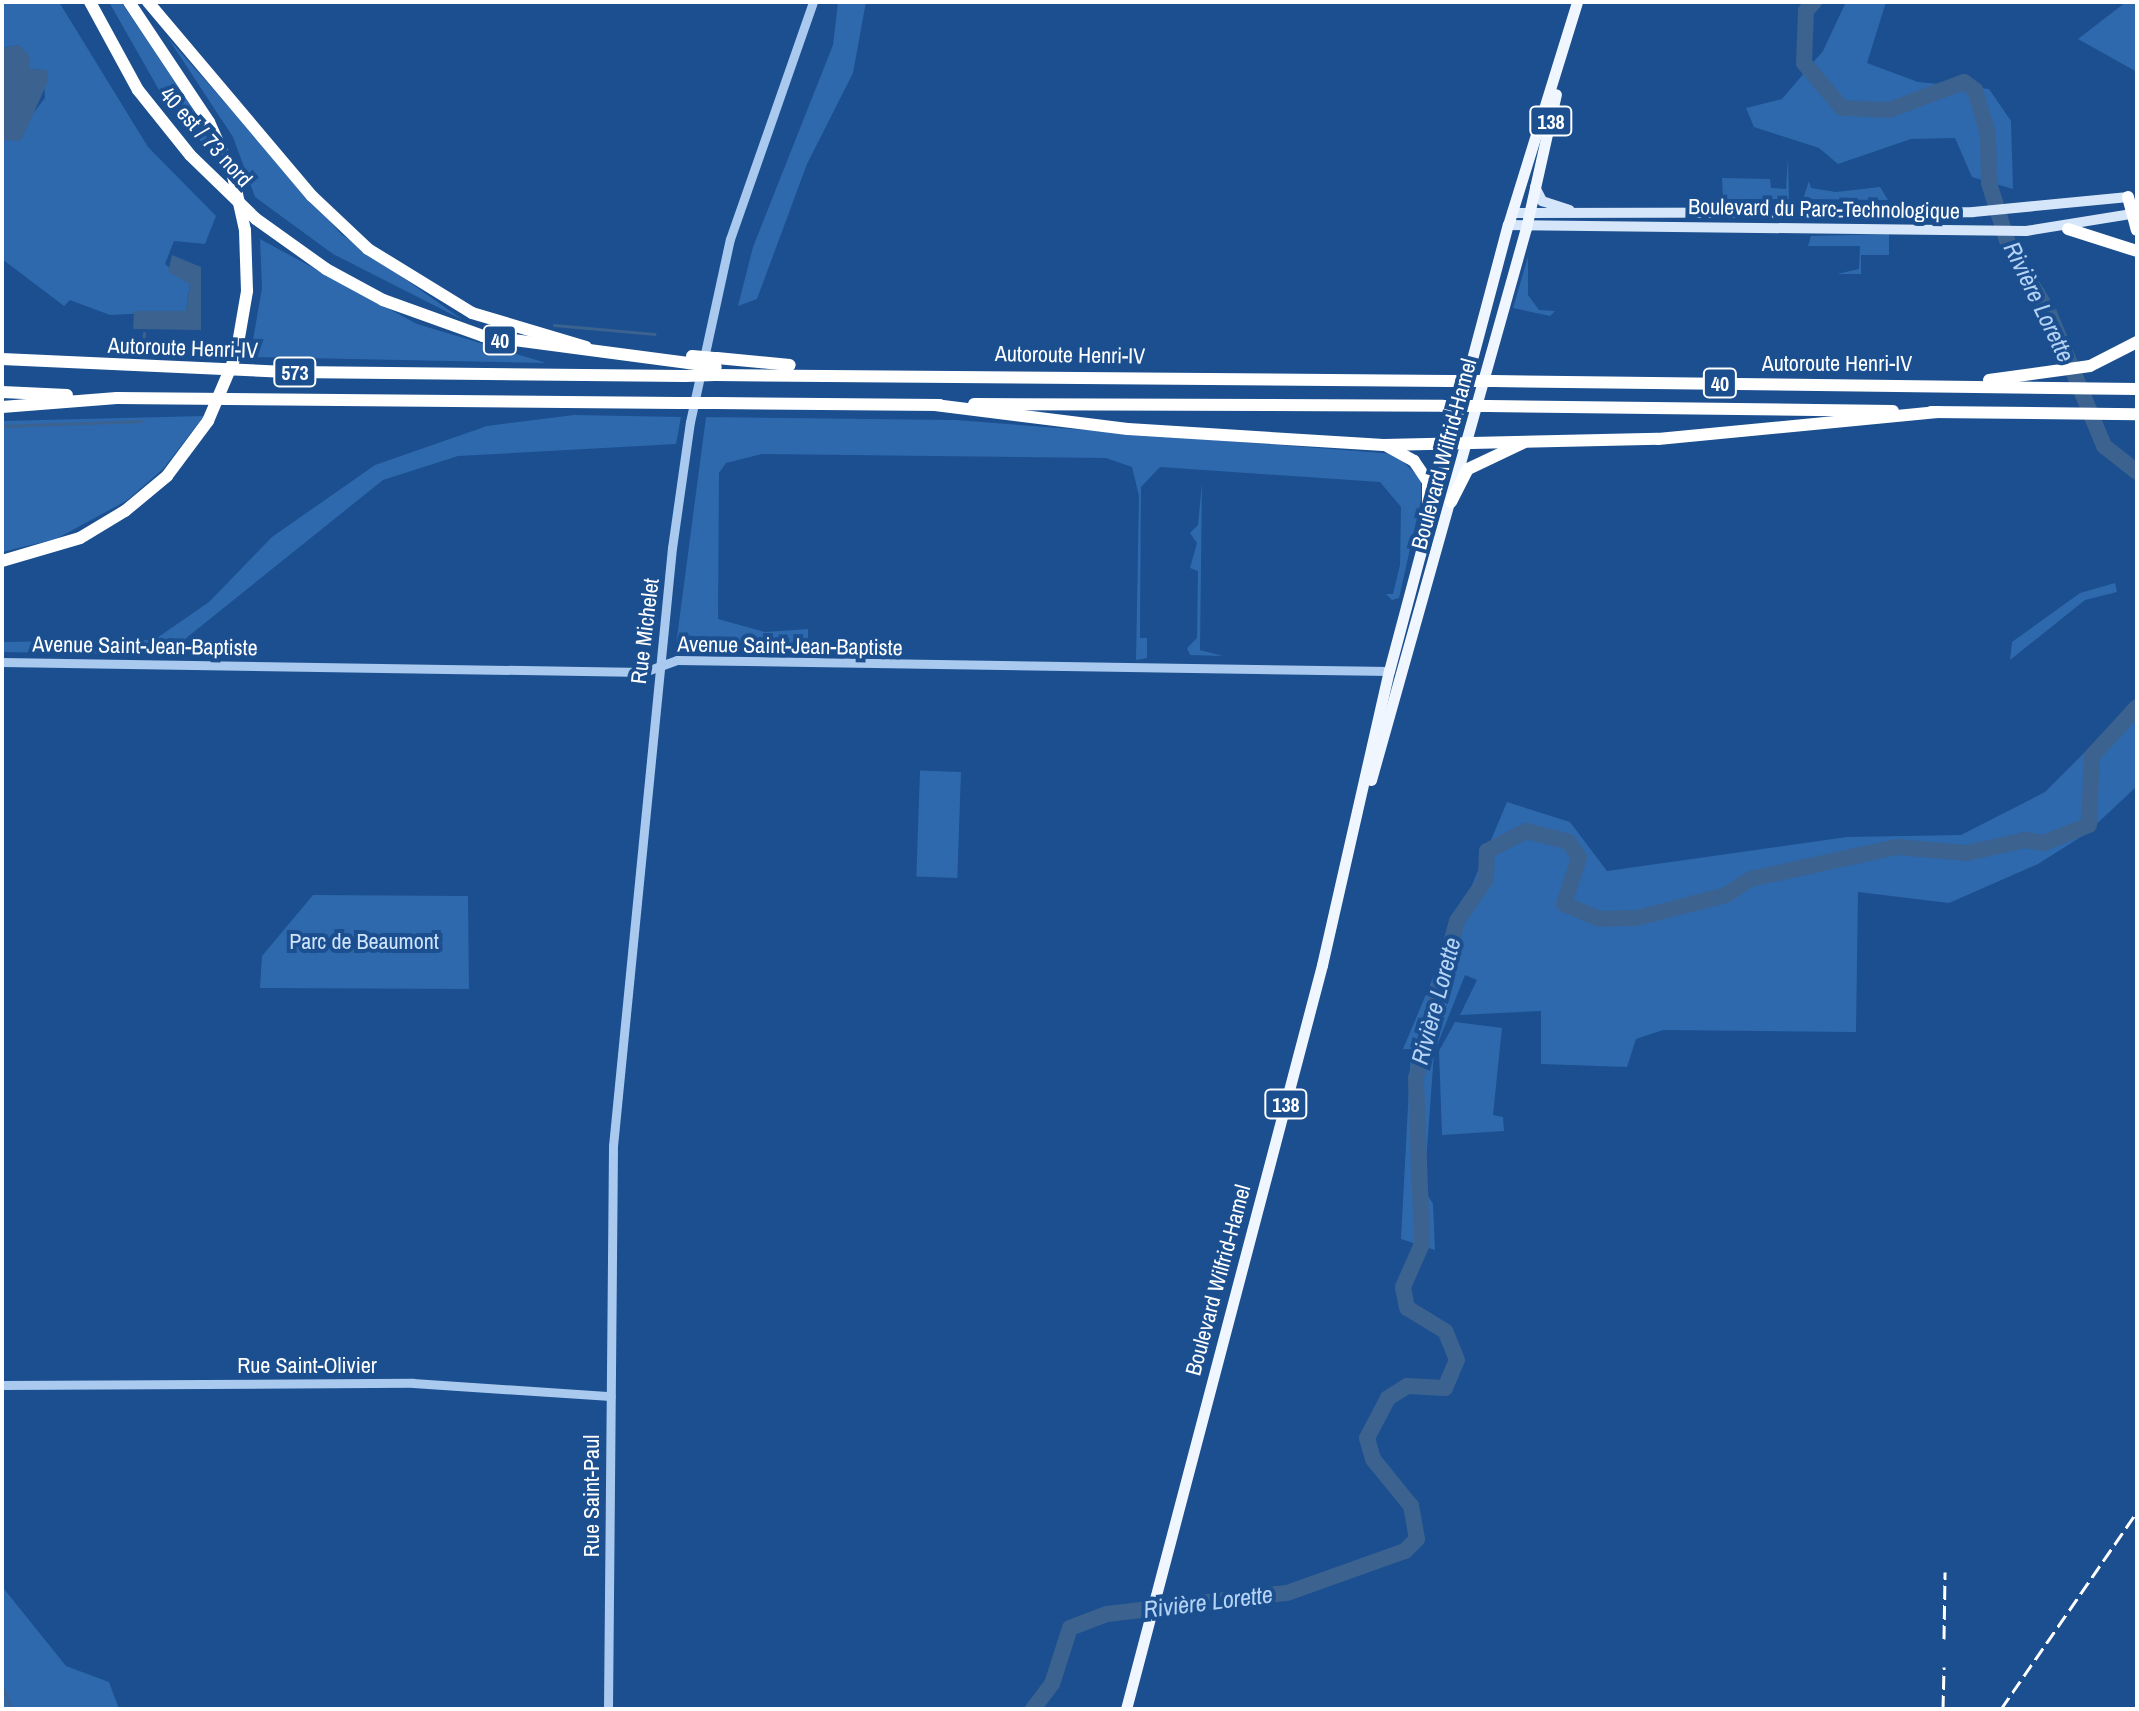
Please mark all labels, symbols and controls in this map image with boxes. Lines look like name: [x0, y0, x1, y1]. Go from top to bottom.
street label: 40 est / 73 nord: [154, 82, 258, 192]
road number: 138: [1529, 105, 1573, 137]
street label: Boulevard du Parc-Technologique: [1688, 193, 1960, 225]
water label: Rivière Lorette: [1998, 237, 2080, 367]
road number: 40: [482, 324, 518, 356]
street label: Autoroute Henri-IV: [107, 332, 259, 364]
street label: Autoroute Henri-IV: [995, 340, 1145, 370]
street label: Autoroute Henri-IV: [1762, 351, 1912, 377]
road number: 573: [273, 356, 317, 388]
street label: Boulevard Wilfrid-Hamel: [1406, 356, 1482, 552]
road number: 40: [1702, 367, 1738, 399]
street label: Rue Michelet: [625, 577, 665, 685]
street label: Avenue Saint-Jean-Baptiste: [32, 631, 258, 661]
street label: Avenue Saint-Jean-Baptiste: [677, 631, 903, 661]
park label: Parc de Beaumont: [289, 929, 439, 955]
water label: Rivière Lorette: [1405, 934, 1467, 1068]
road number: 138: [1264, 1088, 1308, 1120]
street label: Boulevard Wilfrid-Hamel: [1180, 1182, 1256, 1378]
street label: Rue Saint-Olivier: [237, 1353, 377, 1379]
street label: Rue Saint-Paul: [579, 1435, 605, 1557]
water label: Rivière Lorette: [1142, 1580, 1274, 1624]

